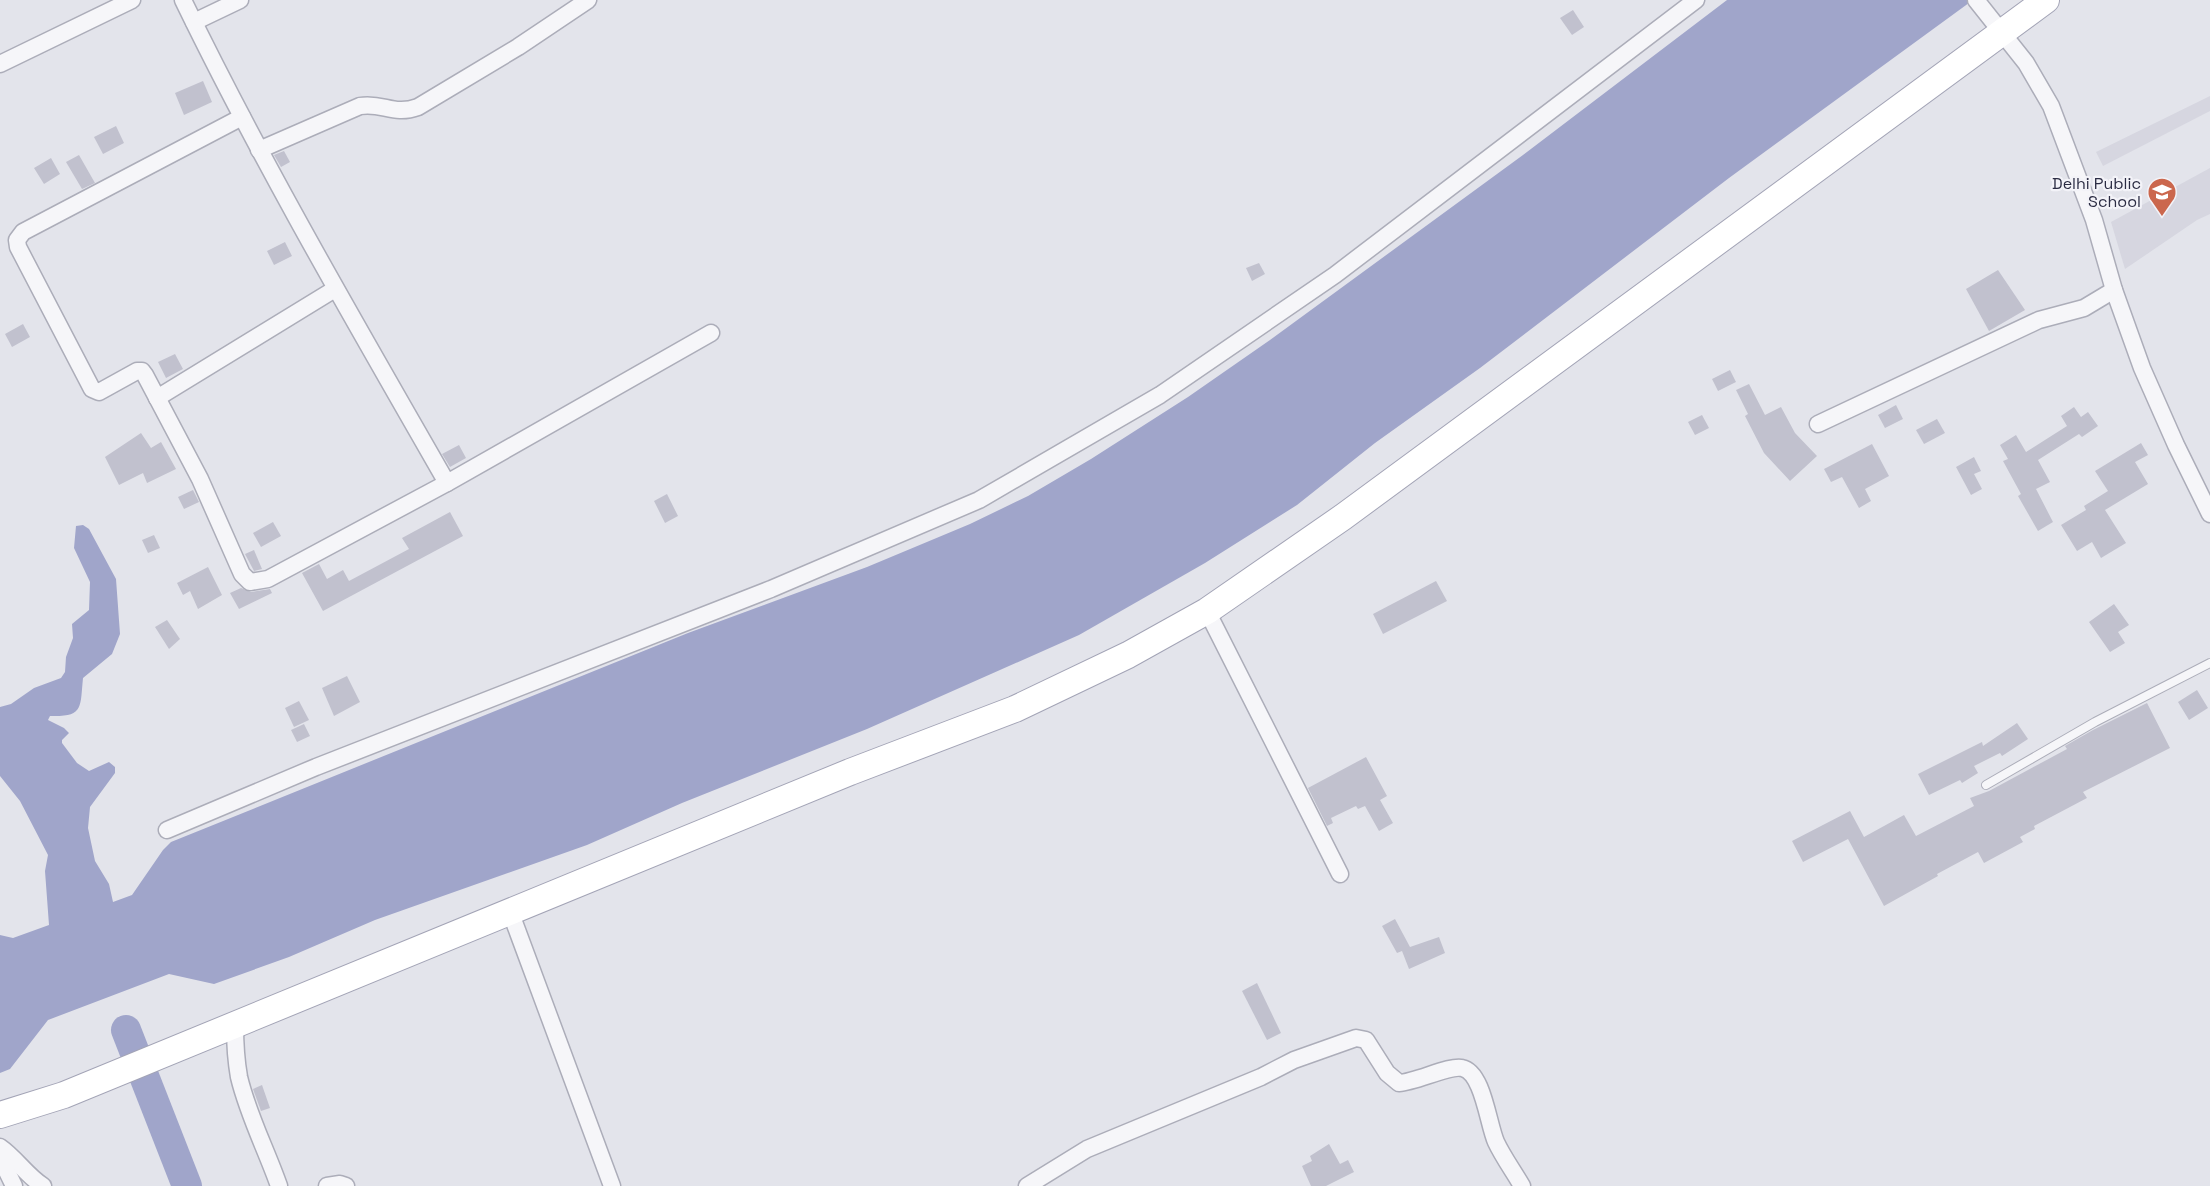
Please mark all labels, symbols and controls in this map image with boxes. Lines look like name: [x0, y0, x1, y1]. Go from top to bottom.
place label: Delhi Public School: [2052, 173, 2141, 212]
school or university icon: Delhi Public School: [2146, 176, 2178, 218]

